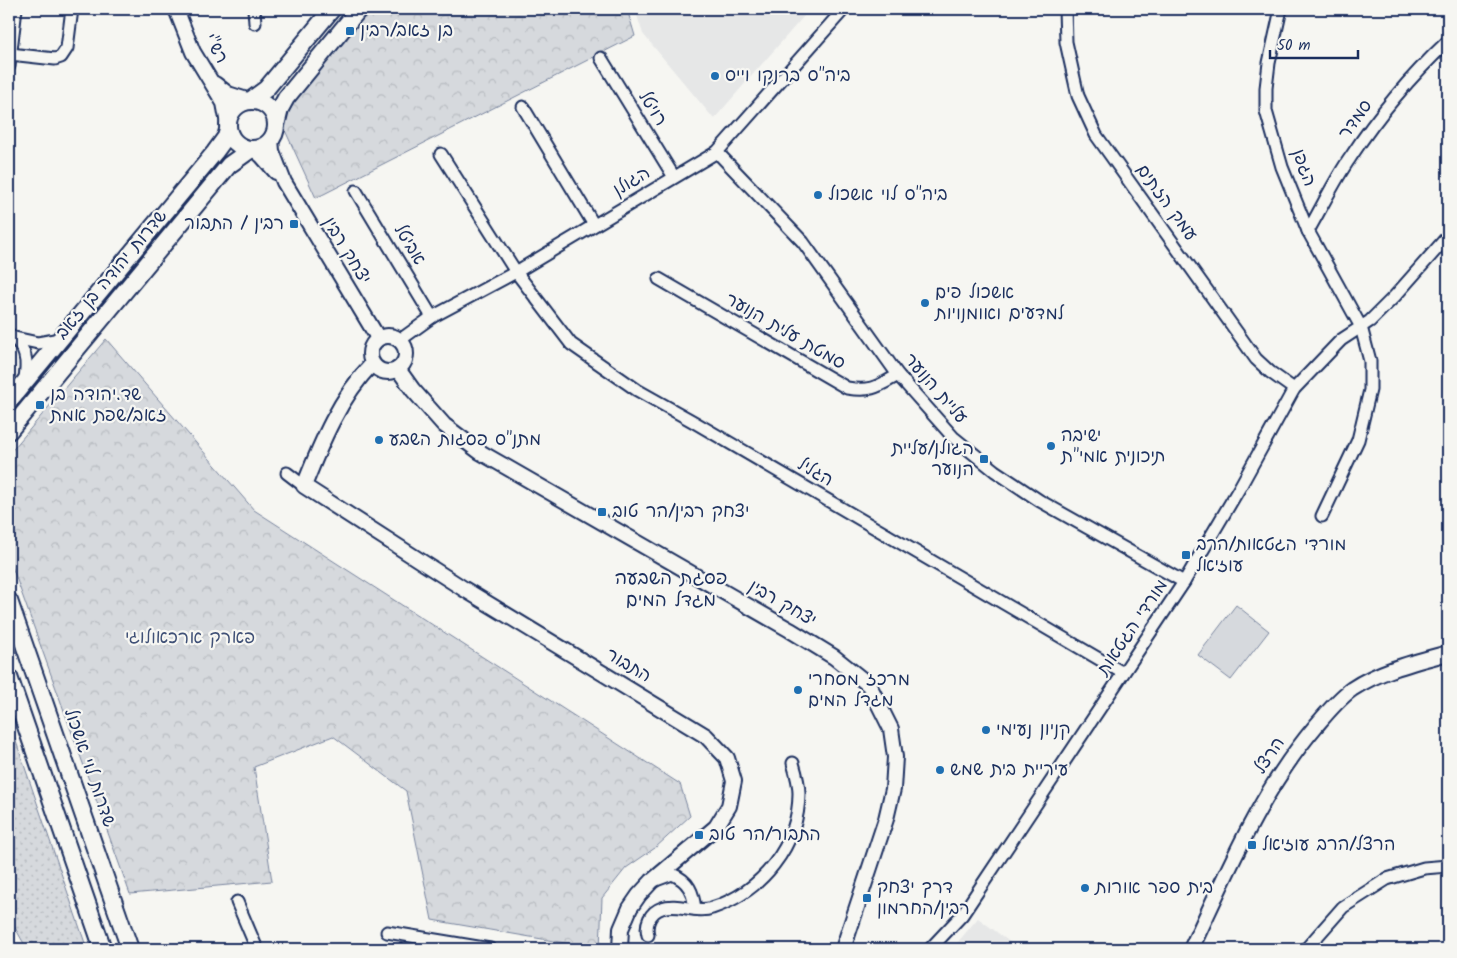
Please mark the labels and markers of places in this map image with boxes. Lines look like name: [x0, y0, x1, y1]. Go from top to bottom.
place label: בן זאב/רבין: [360, 17, 453, 46]
marker: בן זאב/רבין: [344, 25, 356, 37]
place label: ביה"ס ברנקו וייס: [725, 62, 851, 91]
marker: ביה"ס ברנקו וייס: [709, 70, 721, 82]
place label: ביה"ס לוי אשכול: [828, 181, 948, 210]
marker: ביה"ס לוי אשכול: [812, 189, 824, 201]
place label: רבין / התבור: [184, 210, 284, 239]
marker: רבין / התבור: [288, 218, 300, 230]
place label: אשכול פים למדעים ואומנויות: [934, 279, 1065, 329]
marker: אשכול פים למדעים ואומנויות: [919, 297, 931, 309]
place label: שד.יהודה בן זאב/שפת אמת: [49, 381, 167, 431]
marker: שד.יהודה בן זאב/שפת אמת: [34, 399, 46, 411]
place label: ישיבה תיכונית אמי"ת: [1060, 422, 1165, 472]
place label: מתנ"ס פסגות השבע: [389, 426, 541, 455]
marker: מתנ"ס פסגות השבע: [373, 434, 385, 446]
place label: הגולן/עליית הנוער: [890, 435, 974, 485]
marker: ישיבה תיכונית אמי"ת: [1045, 440, 1057, 452]
marker: הגולן/עליית הנוער: [978, 453, 990, 465]
place label: יצחק רבין/הר טוב: [612, 498, 749, 527]
marker: יצחק רבין/הר טוב: [596, 506, 608, 518]
place label: מורדי הגטאות/הרב עוזיאל: [1196, 531, 1346, 581]
marker: מורדי הגטאות/הרב עוזיאל: [1180, 549, 1192, 561]
place label: מרכז מסחרי מגדל המים: [808, 666, 910, 716]
marker: מרכז מסחרי מגדל המים: [792, 684, 804, 696]
place label: קניון נעימי: [996, 716, 1070, 745]
marker: קניון נעימי: [980, 724, 992, 736]
place label: עיריית בית שמש: [950, 756, 1068, 785]
marker: עיריית בית שמש: [934, 764, 946, 776]
place label: התבור/הר טוב: [709, 821, 821, 850]
marker: התבור/הר טוב: [693, 829, 705, 841]
place label: הרצל/הרב עוזיאל: [1262, 831, 1395, 860]
marker: הרצל/הרב עוזיאל: [1246, 839, 1258, 851]
place label: דרך יצחק רבין/החרמון: [877, 874, 970, 924]
place label: בית ספר אורות: [1094, 874, 1213, 903]
marker: בית ספר אורות: [1079, 882, 1091, 894]
marker: דרך יצחק רבין/החרמון: [861, 892, 873, 904]

